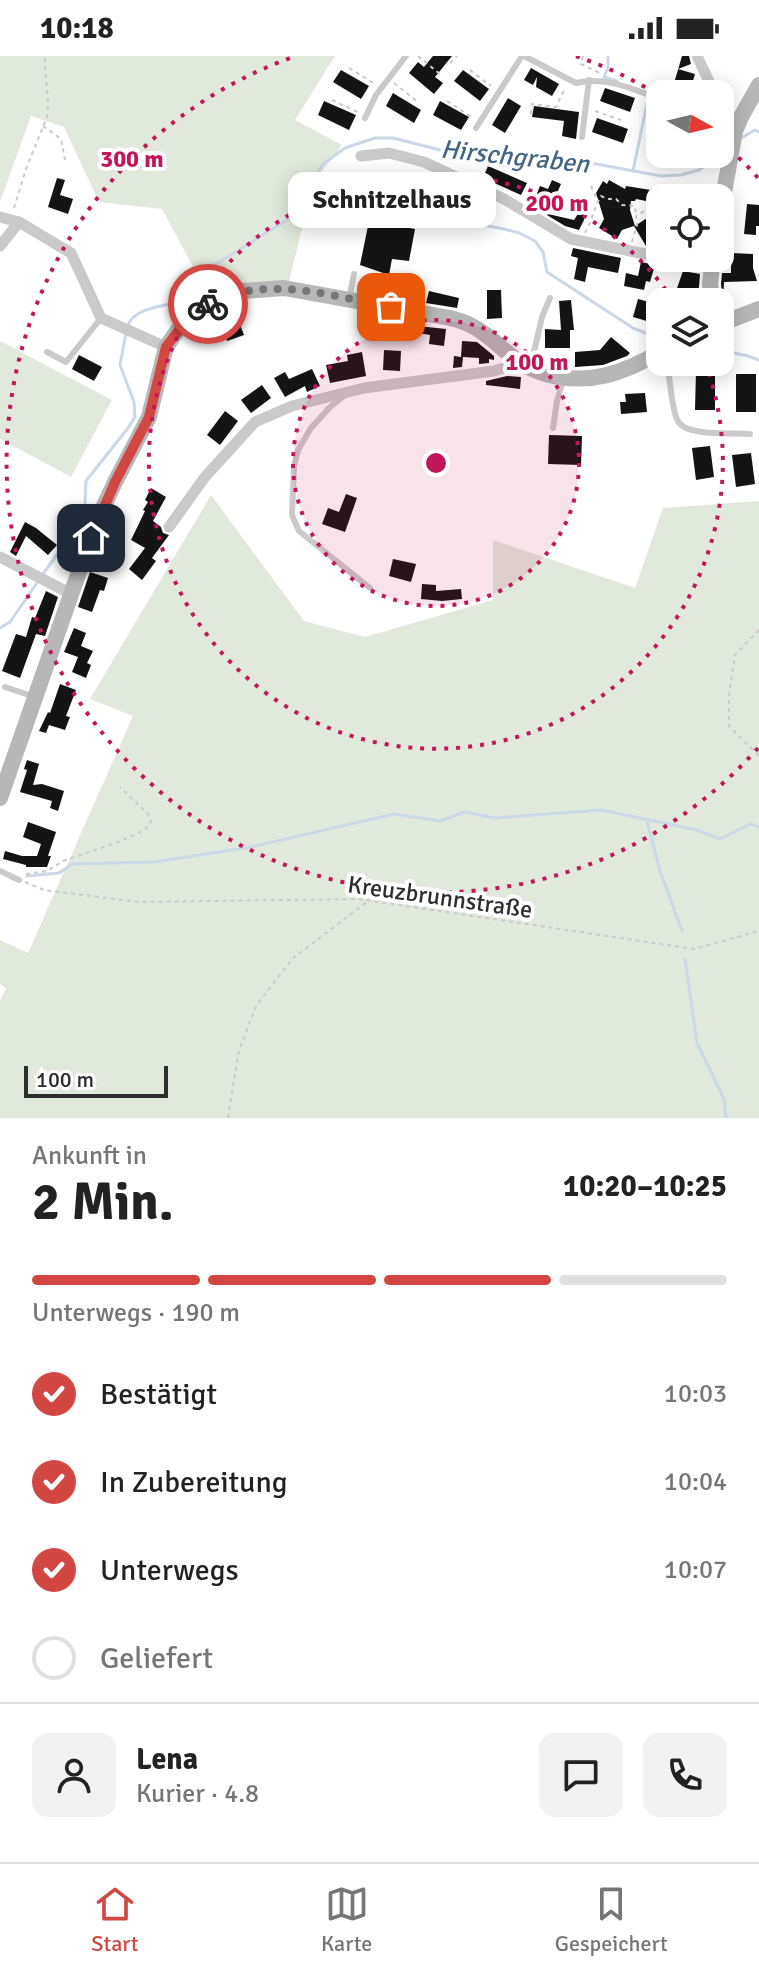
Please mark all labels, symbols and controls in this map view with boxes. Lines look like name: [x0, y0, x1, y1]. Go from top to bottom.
text: 10:18: [40, 10, 114, 47]
north arrow: [646, 80, 734, 168]
map controls: [646, 80, 734, 376]
water label: Hirschgraben: [439, 133, 592, 181]
text: 300 m: [100, 144, 164, 174]
callout: Schnitzelhaus: [287, 171, 495, 227]
text: Schnitzelhaus: [313, 184, 471, 216]
button: locate: [646, 184, 734, 272]
text: 200 m: [525, 188, 589, 218]
courier: [168, 264, 248, 344]
pin: [357, 273, 425, 341]
icon: bike: [186, 282, 230, 326]
icon: bag: [369, 285, 413, 329]
button: layers: [646, 288, 734, 376]
text: 100 m: [505, 347, 569, 377]
centre of rings: [422, 449, 450, 477]
pin: [57, 504, 125, 572]
icon: home: [69, 516, 113, 560]
street label: Kreuzbrunnstraße: [346, 869, 534, 925]
scale bar: [24, 1062, 168, 1098]
text: 100 m: [36, 1066, 94, 1093]
text: Ankunft in: [32, 1140, 147, 1172]
text: 10:20–10:25: [563, 1168, 727, 1205]
text: 2 Min.: [32, 1170, 174, 1234]
text: Unterwegs · 190 m: [32, 1297, 240, 1329]
icon: check: [32, 1372, 76, 1416]
text: Bestätigt: [100, 1376, 217, 1413]
text: 10:03: [664, 1378, 727, 1410]
icon: check: [32, 1460, 76, 1504]
text: In Zubereitung: [100, 1464, 288, 1501]
text: 10:04: [664, 1466, 727, 1498]
icon: check: [32, 1548, 76, 1592]
text: Unterwegs: [100, 1552, 239, 1589]
text: 10:07: [664, 1554, 727, 1586]
text: Geliefert: [100, 1640, 213, 1677]
button: person: [32, 1733, 116, 1817]
button: chat: [539, 1733, 623, 1817]
button: phone: [643, 1733, 727, 1817]
text: Lena: [136, 1741, 198, 1778]
text: Kurier · 4.8: [136, 1778, 259, 1810]
tab: Start: [91, 1882, 139, 1957]
tab: Karte: [321, 1882, 372, 1957]
tab: Gespeichert: [555, 1882, 668, 1957]

